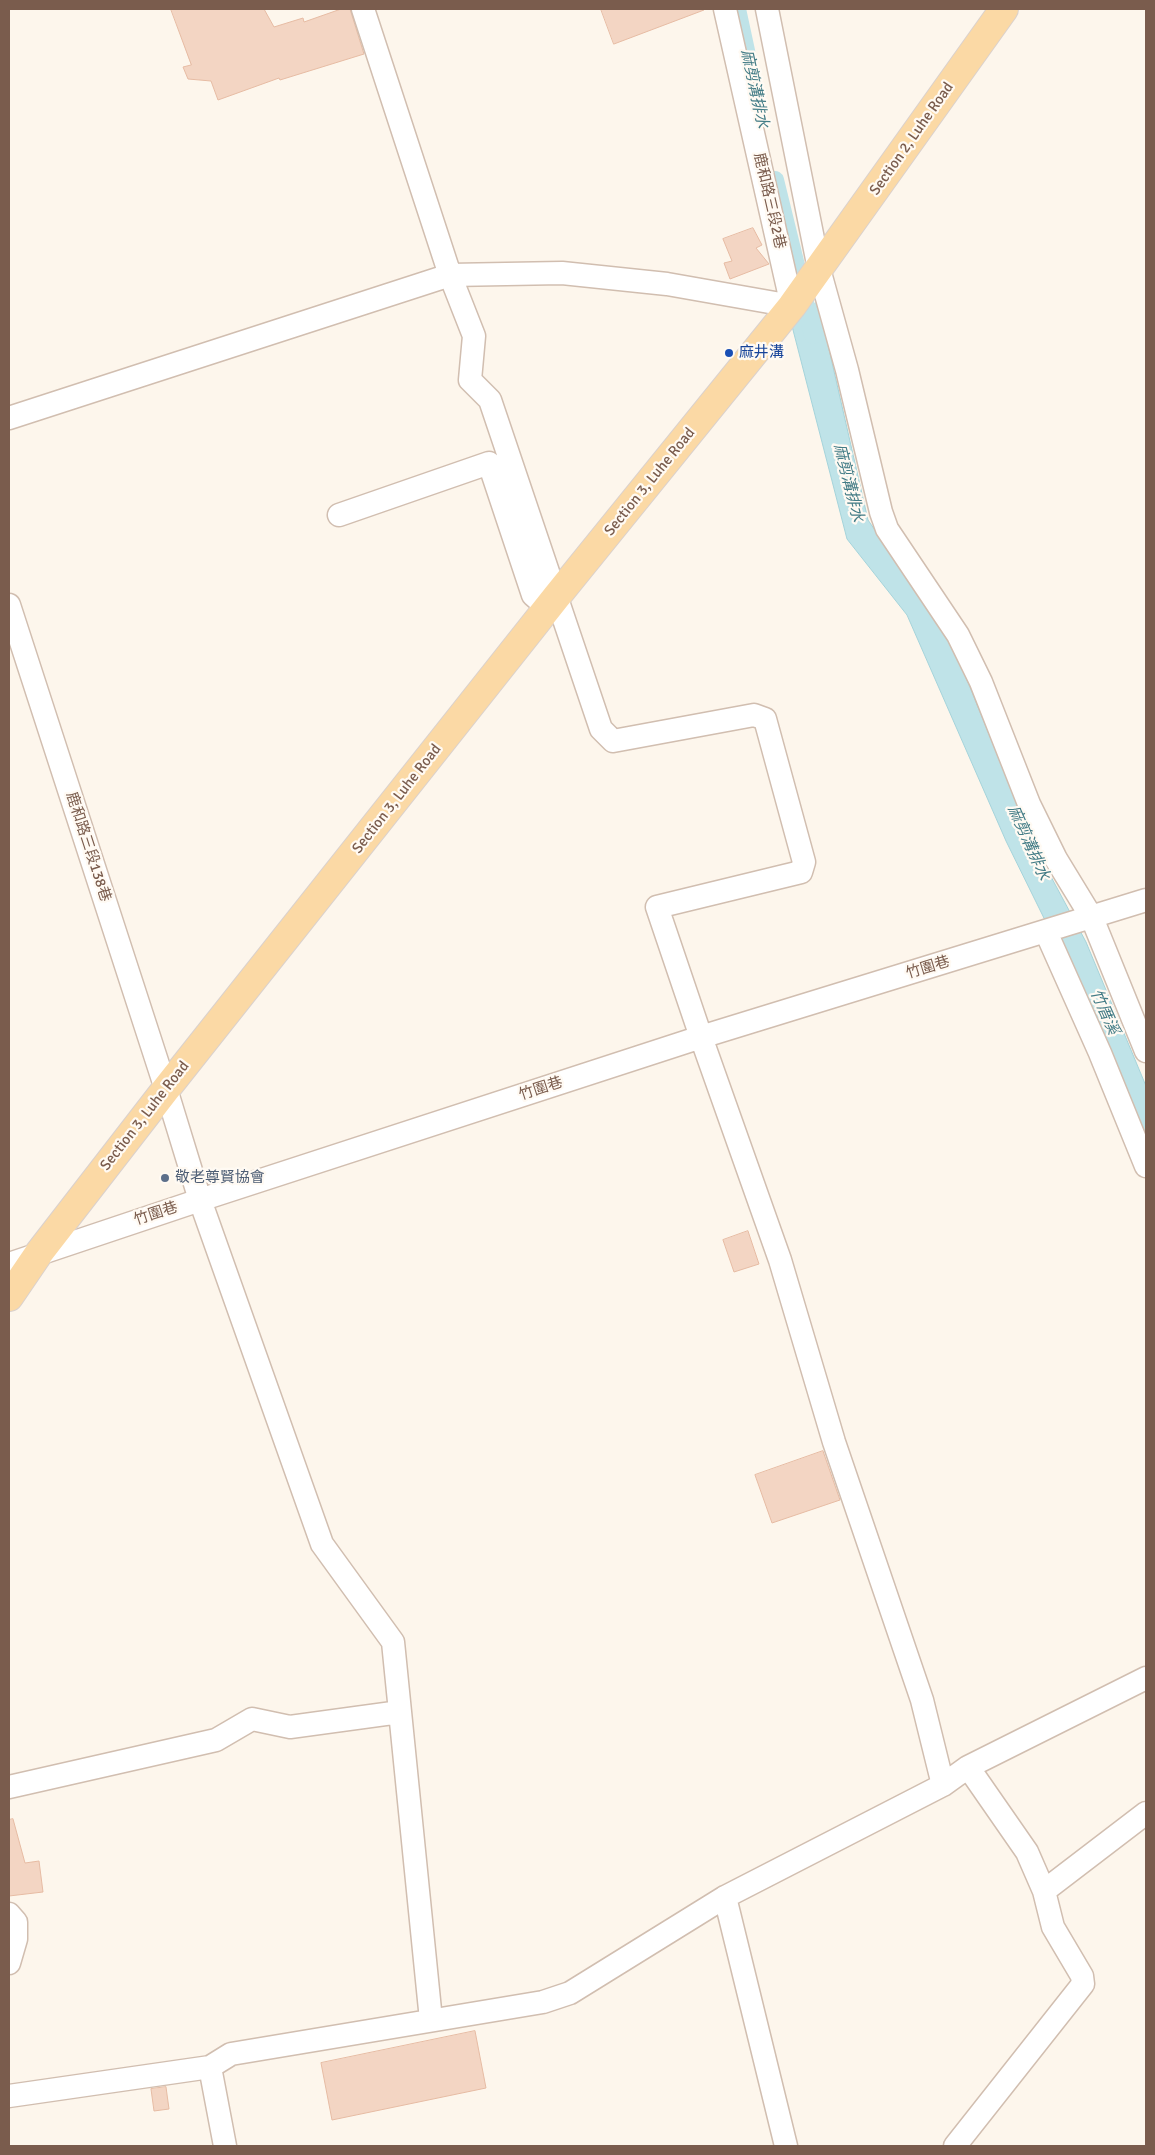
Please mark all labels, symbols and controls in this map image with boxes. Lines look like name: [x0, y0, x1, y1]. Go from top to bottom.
water label: 麻剪溝排水: [736, 48, 772, 130]
street label: Section 2, Luhe Road: [866, 79, 958, 199]
street label: 鹿和路三段2巷: [749, 151, 789, 251]
place label: 麻井溝: [739, 344, 784, 362]
marker: 麻井溝: [723, 347, 735, 359]
street label: Section 3, Luhe Road: [601, 424, 699, 540]
water label: 麻剪溝排水: [829, 442, 867, 524]
street label: Section 3, Luhe Road: [349, 741, 445, 857]
street label: 鹿和路三段138巷: [62, 790, 114, 904]
water label: 麻剪溝排水: [1003, 803, 1053, 883]
street label: 竹圍巷: [904, 953, 952, 983]
water label: 竹厝溪: [1085, 986, 1123, 1038]
street label: Section 3, Luhe Road: [97, 1058, 193, 1174]
street label: 竹圍巷: [517, 1073, 565, 1105]
place label: 敬老尊賢協會: [175, 1169, 265, 1187]
marker: 敬老尊賢協會: [159, 1172, 171, 1184]
street label: 竹圍巷: [132, 1198, 180, 1230]

